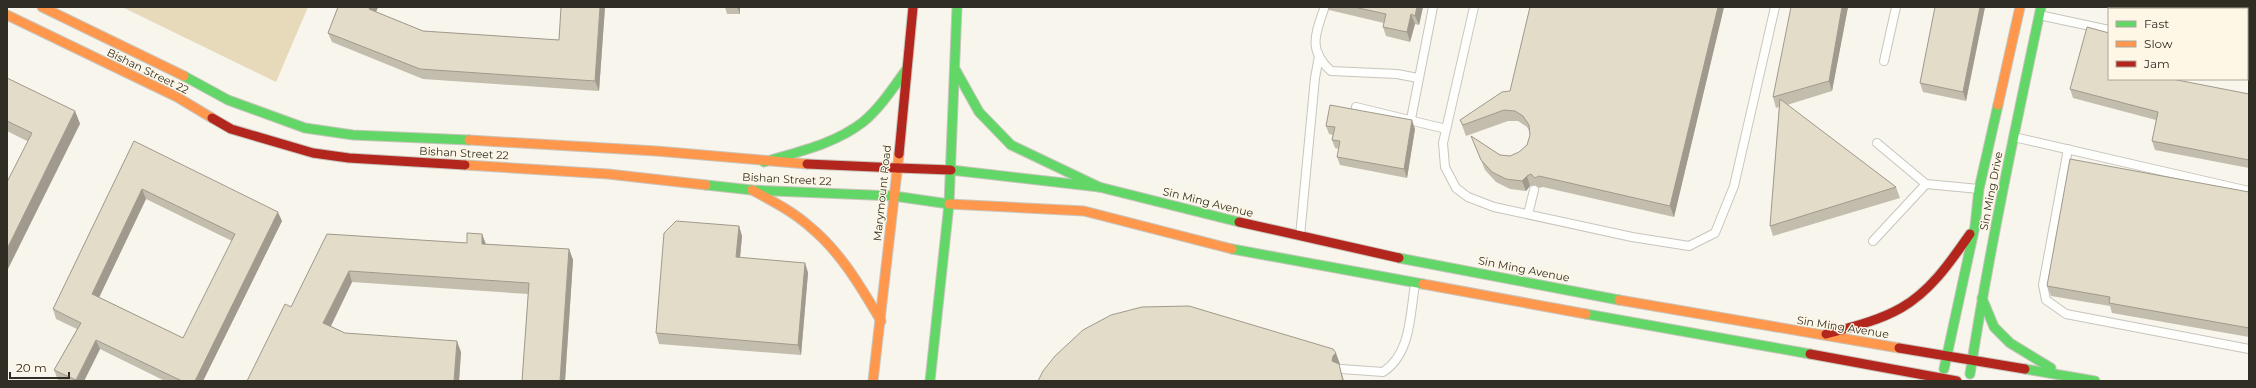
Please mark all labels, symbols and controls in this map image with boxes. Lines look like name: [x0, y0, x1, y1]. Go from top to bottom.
legend: [2108, 8, 2248, 80]
text: Fast: [2144, 16, 2169, 31]
text: Slow: [2144, 36, 2173, 51]
street label: Bishan Street 22: [105, 45, 191, 97]
text: Jam: [2143, 56, 2170, 71]
street label: Bishan Street 22: [419, 144, 509, 162]
street label: Marymount Road: [870, 144, 894, 242]
street label: Sin Ming Drive: [1976, 150, 2006, 232]
street label: Bishan Street 22: [742, 170, 832, 188]
street label: Sin Ming Avenue: [1161, 184, 1255, 220]
street label: Sin Ming Avenue: [1477, 253, 1571, 285]
street label: Sin Ming Avenue: [1796, 313, 1890, 341]
scale bar: [10, 354, 69, 380]
text: 20 m: [16, 360, 47, 375]

